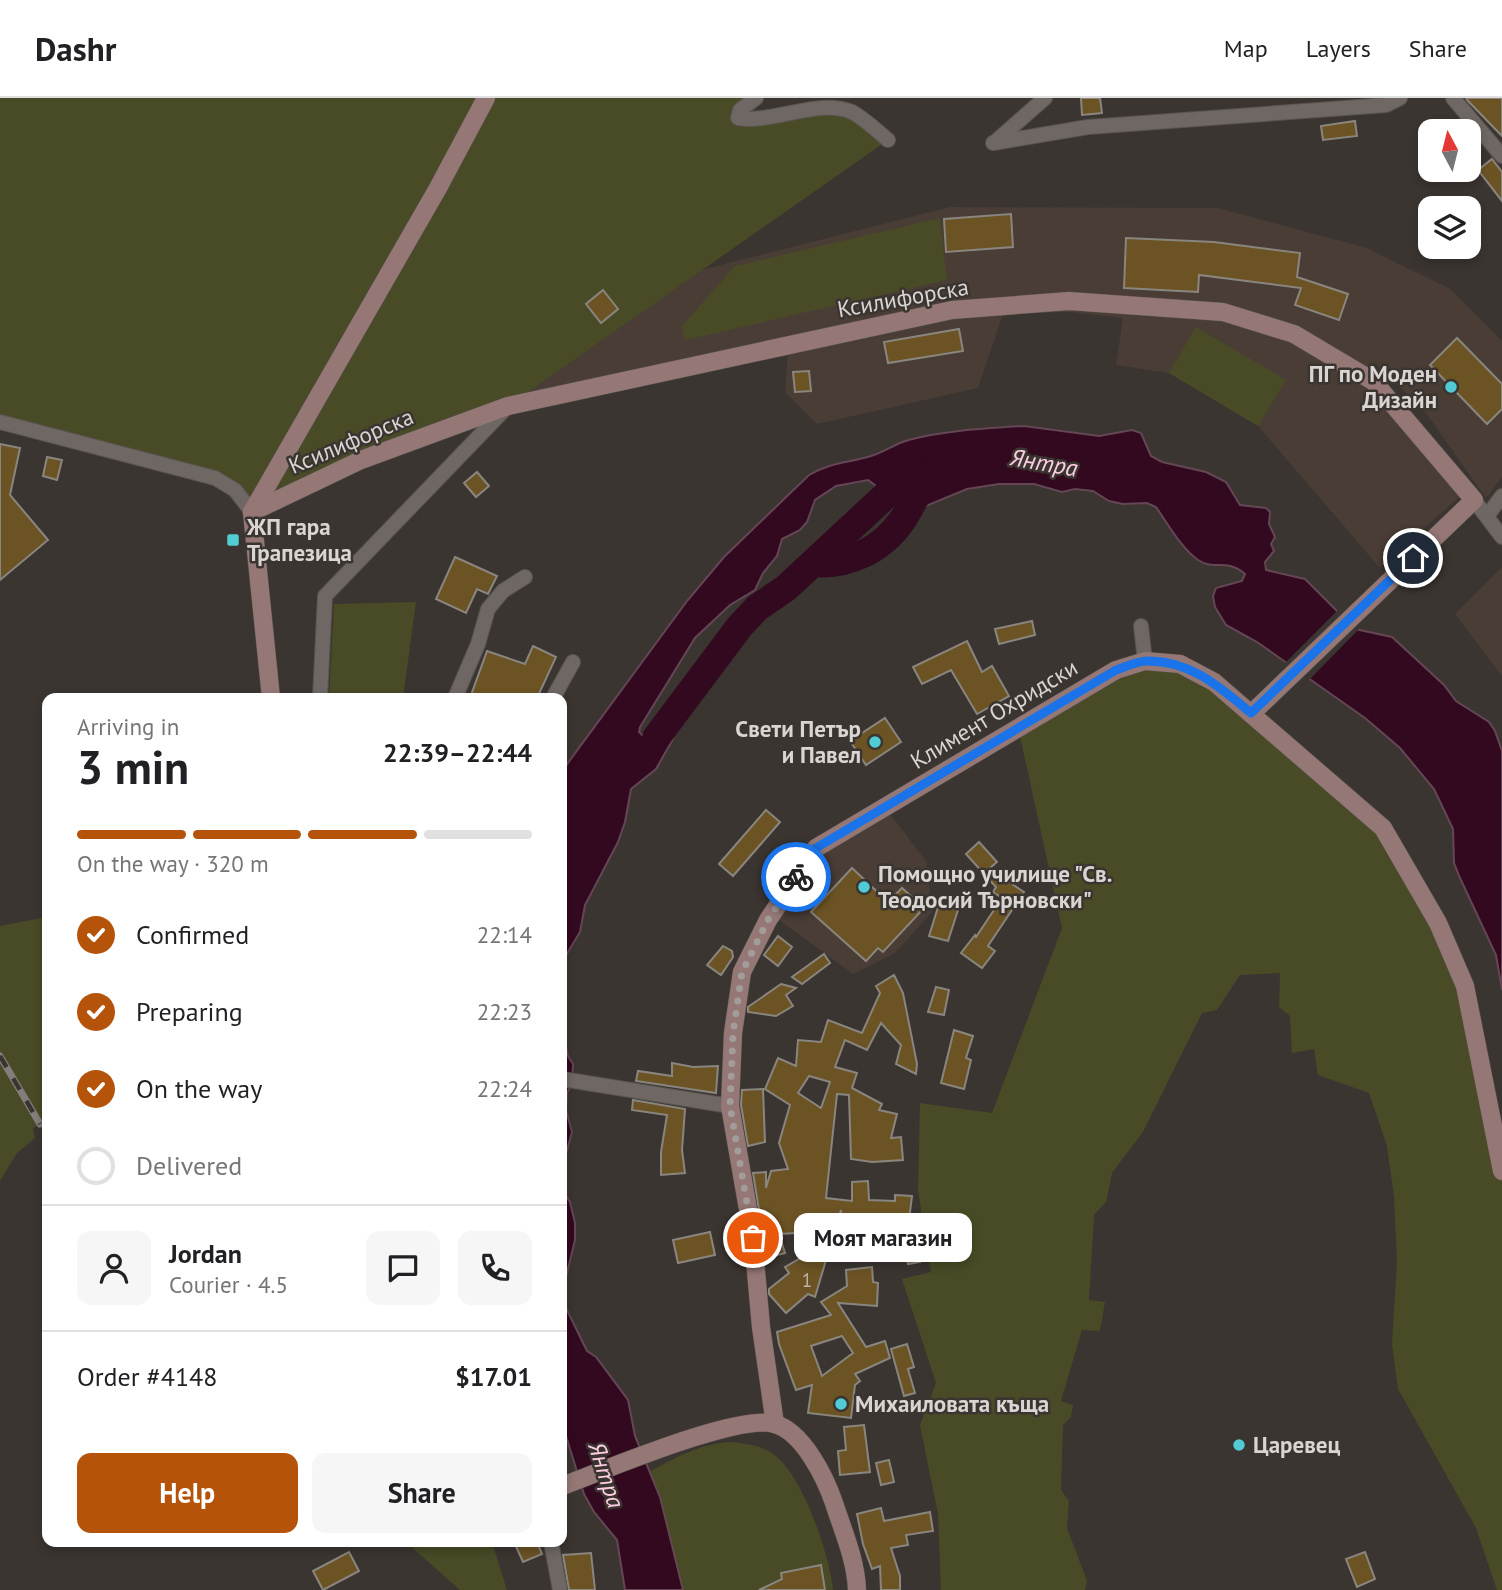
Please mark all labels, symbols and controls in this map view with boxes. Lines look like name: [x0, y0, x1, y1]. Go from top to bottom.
text: Dashr: [35, 27, 116, 70]
text: Map: [1224, 33, 1268, 64]
text: Layers: [1306, 33, 1371, 64]
text: Share: [1409, 33, 1467, 64]
north arrow: [1418, 119, 1480, 182]
map controls: [1418, 119, 1481, 259]
button: layers: [1418, 196, 1481, 259]
street label: Ксилифорска: [835, 272, 971, 323]
place label: ПГ по Моден Дизайн: [1309, 359, 1437, 414]
marker: ПГ по Моден Дизайн: [1443, 379, 1459, 395]
street label: Ксилифорска: [284, 401, 418, 480]
water label: Янтра: [1007, 441, 1080, 484]
place label: ЖП гара Трапезица: [246, 512, 352, 567]
pin: [1383, 528, 1443, 588]
marker: ЖП гара Трапезица: [225, 532, 241, 548]
icon: home: [1394, 539, 1432, 577]
street label: Климент Охридски: [905, 652, 1083, 775]
text: Arriving in: [77, 712, 179, 741]
place label: Свети Петър и Павел: [735, 714, 861, 769]
marker: Свети Петър и Павел: [867, 734, 883, 750]
text: 22:39–22:44: [383, 736, 532, 769]
text: 3 min: [77, 737, 189, 797]
courier: [761, 842, 831, 912]
text: On the way · 320 m: [77, 849, 269, 878]
icon: bike: [777, 858, 815, 896]
place label: Помощно училище "Св. Теодосий Търновски": [878, 859, 1112, 914]
marker: Помощно училище "Св. Теодосий Търновски": [856, 879, 872, 895]
icon: check: [77, 916, 115, 954]
text: Confirmed: [136, 918, 249, 951]
text: 22:14: [477, 920, 532, 949]
icon: check: [77, 993, 115, 1031]
text: Preparing: [136, 995, 243, 1028]
text: 22:23: [477, 997, 532, 1026]
icon: check: [77, 1070, 115, 1108]
text: On the way: [136, 1072, 262, 1105]
text: 22:24: [477, 1074, 532, 1103]
text: Delivered: [136, 1149, 242, 1182]
pin: [723, 1208, 783, 1268]
callout: Моят магазин: [795, 1214, 973, 1262]
icon: bag: [734, 1219, 772, 1257]
text: Моят магазин: [814, 1223, 952, 1252]
button: person: [77, 1231, 151, 1305]
button: chat: [366, 1231, 440, 1305]
button: phone: [458, 1231, 532, 1305]
text: Jordan: [169, 1237, 242, 1270]
house number: 1: [802, 1268, 812, 1292]
text: Courier · 4.5: [169, 1270, 288, 1299]
text: Order #4148: [77, 1360, 217, 1393]
text: $17.01: [455, 1360, 532, 1393]
place label: Михаиловата къща: [855, 1389, 1049, 1418]
marker: Михаиловата къща: [833, 1396, 849, 1412]
place label: Царевец: [1253, 1430, 1340, 1459]
water label: Янтра: [581, 1437, 632, 1512]
marker: Царевец: [1231, 1437, 1247, 1453]
button: Help: [77, 1453, 298, 1533]
button: Share: [312, 1453, 532, 1533]

